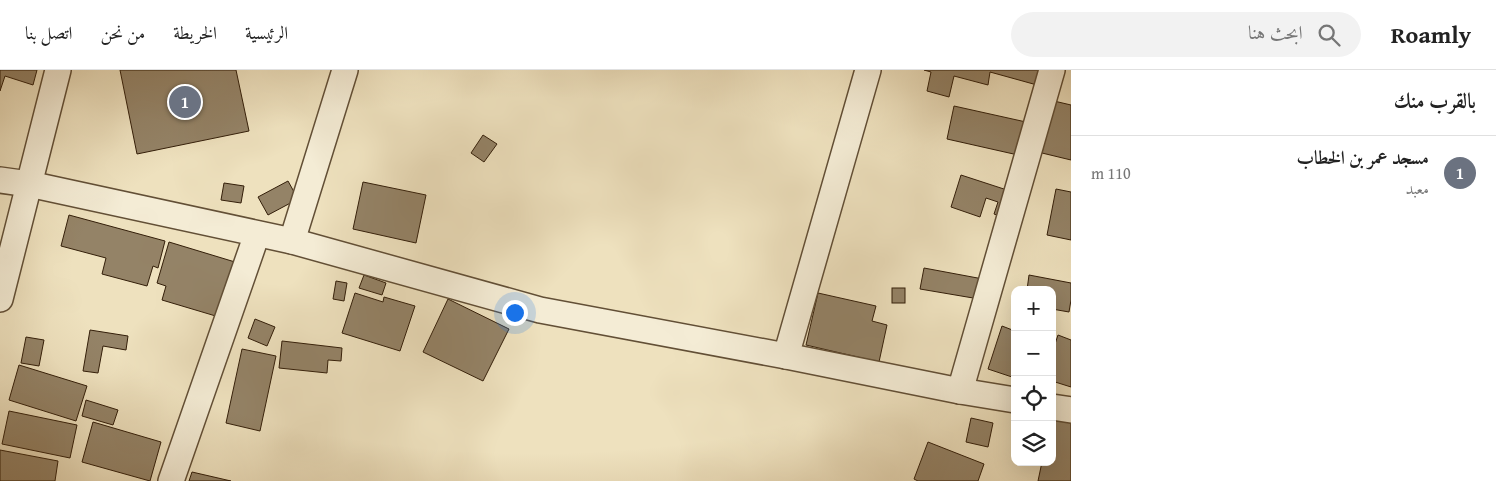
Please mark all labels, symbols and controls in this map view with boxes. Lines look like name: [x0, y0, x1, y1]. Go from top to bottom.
search box: [1011, 12, 1361, 57]
text: Roamly: [1391, 17, 1471, 52]
text: ابحث هنا: [1248, 18, 1303, 46]
text: اتصل بنا: [25, 19, 72, 46]
text: من نحن: [100, 19, 145, 46]
text: الخريطة: [173, 19, 217, 46]
text: الرئيسية: [245, 19, 288, 46]
icon: search: [1315, 21, 1343, 49]
pin: 1: [169, 83, 201, 121]
text: بالقرب منك: [1394, 85, 1476, 116]
text: مسجد عمر بن الخطاب: [1296, 143, 1429, 171]
text: 110 m: [1091, 161, 1131, 185]
text: 1: [1456, 161, 1464, 185]
text: معبد: [1405, 176, 1429, 200]
map controls: [1011, 286, 1056, 466]
button: +: [1011, 286, 1056, 331]
your location: [502, 300, 528, 326]
button: −: [1011, 331, 1056, 376]
button: locate: [1011, 376, 1056, 421]
button: layers: [1011, 421, 1056, 466]

